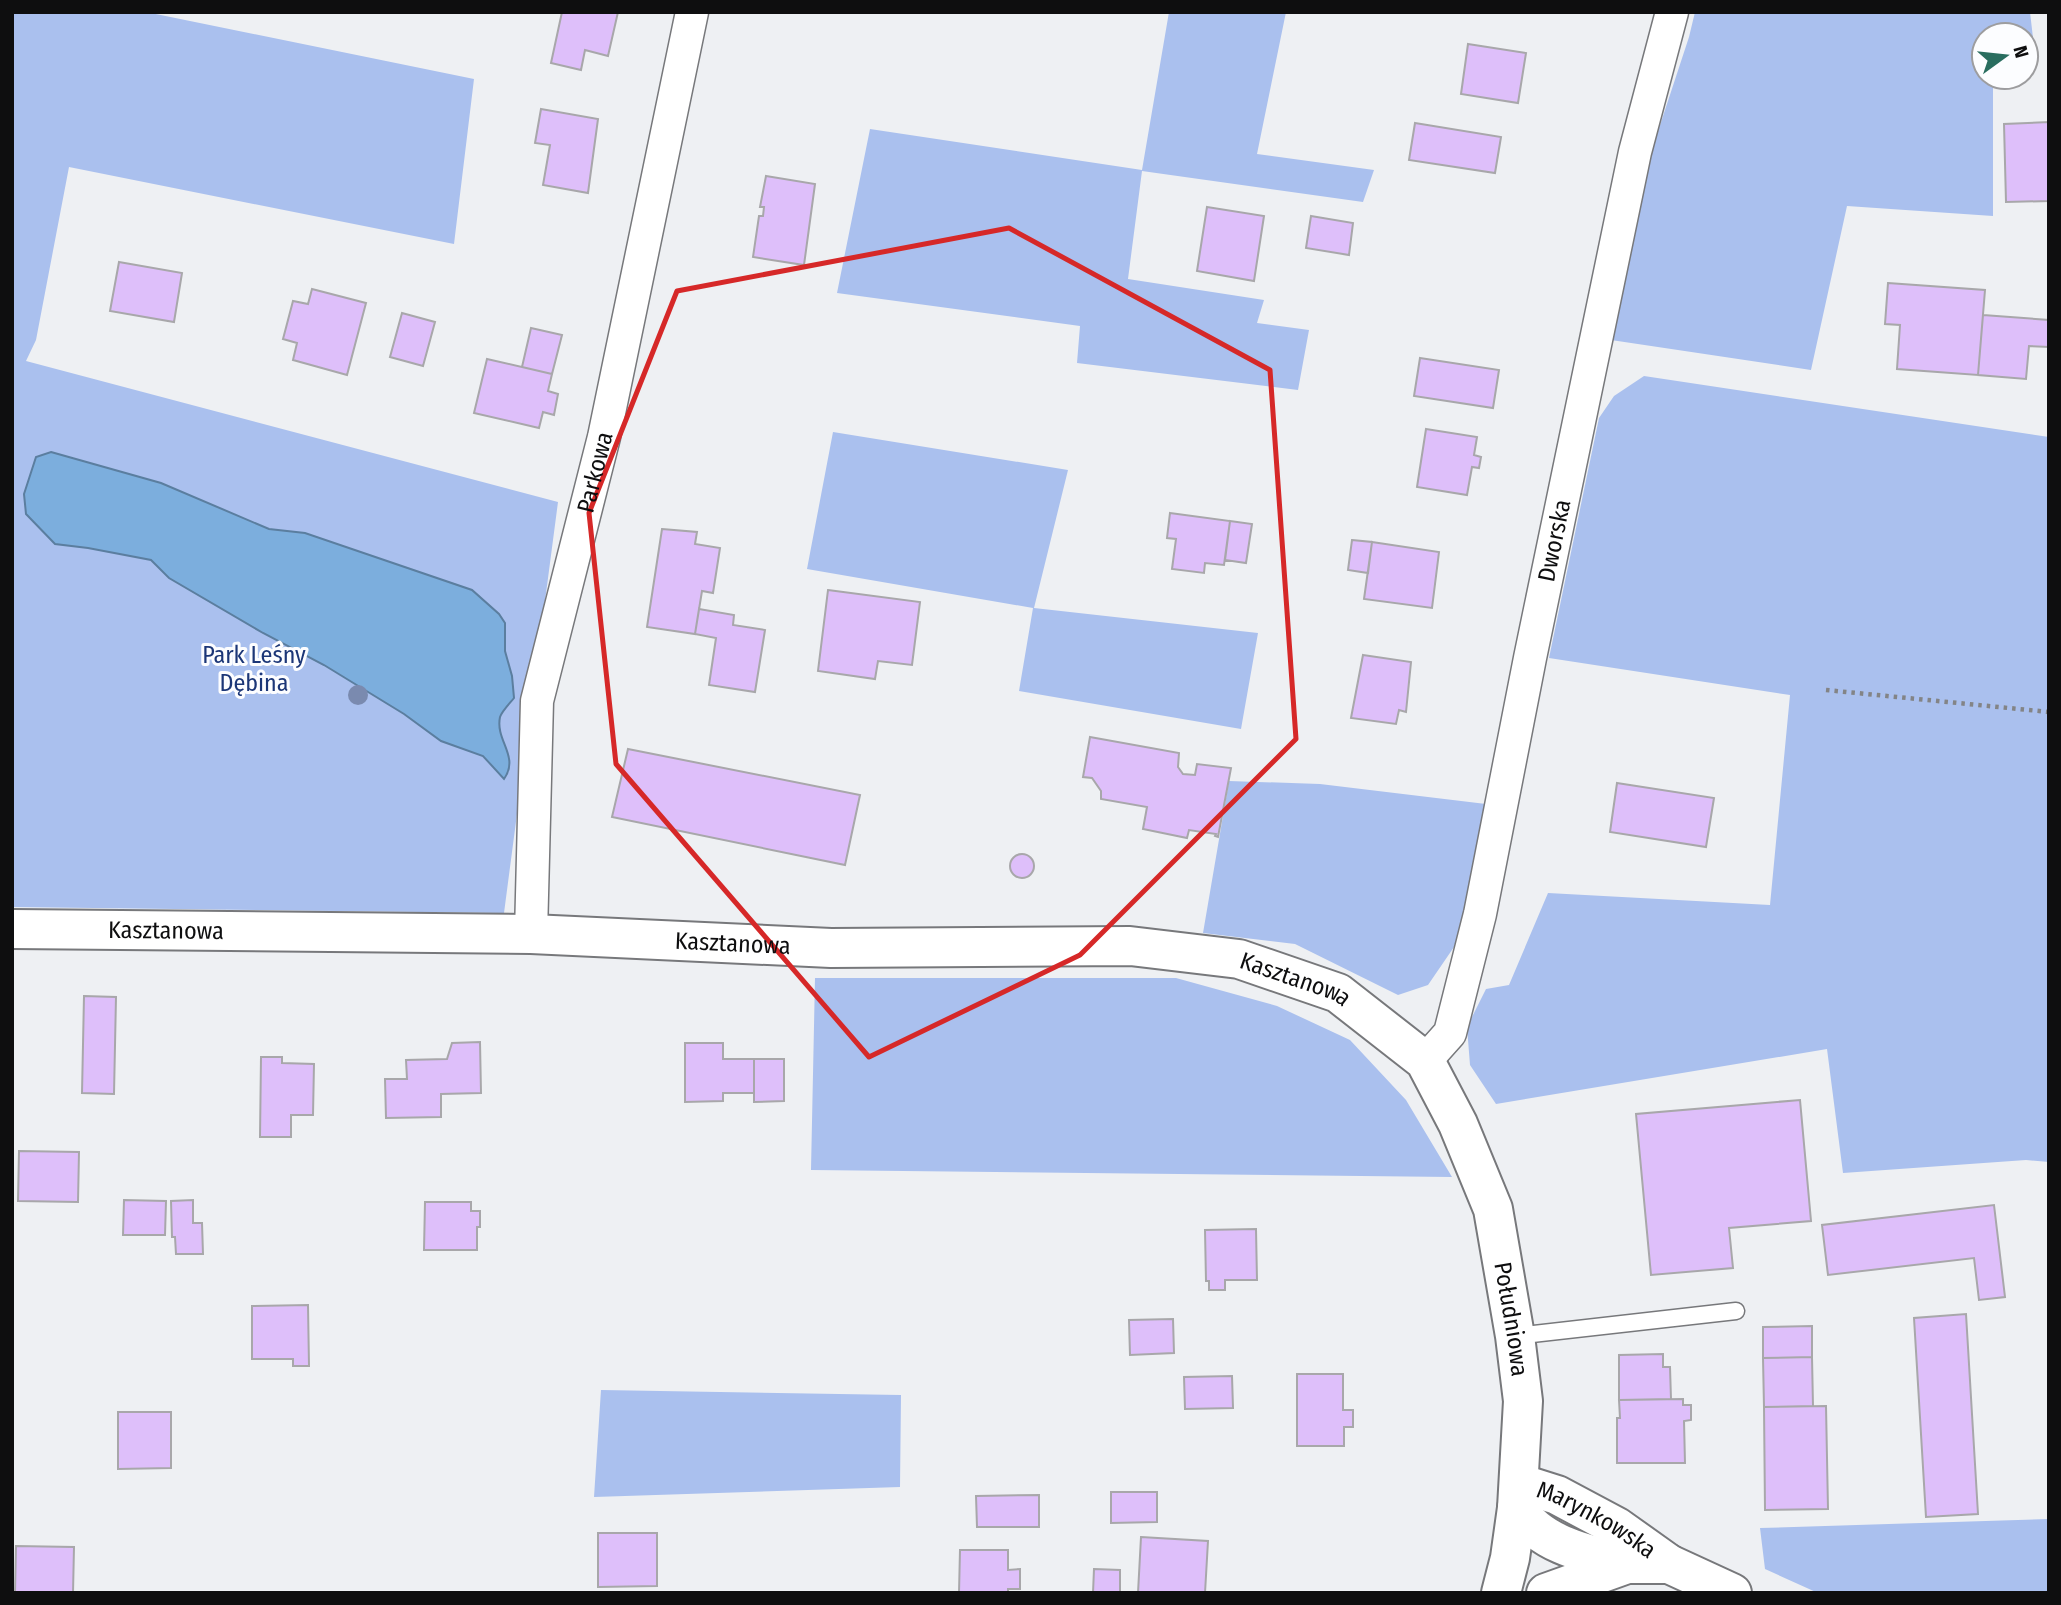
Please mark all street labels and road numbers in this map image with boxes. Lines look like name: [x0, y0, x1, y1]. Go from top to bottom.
street label: Parkowa: [571, 429, 619, 516]
street label: Dworska: [1532, 497, 1577, 584]
street label: Kasztanowa: [108, 916, 224, 945]
street label: Kasztanowa: [674, 927, 791, 960]
street label: Kasztanowa: [1236, 946, 1357, 1012]
street label: Południowa: [1488, 1260, 1534, 1378]
street label: Marynkowska: [1533, 1476, 1661, 1564]

